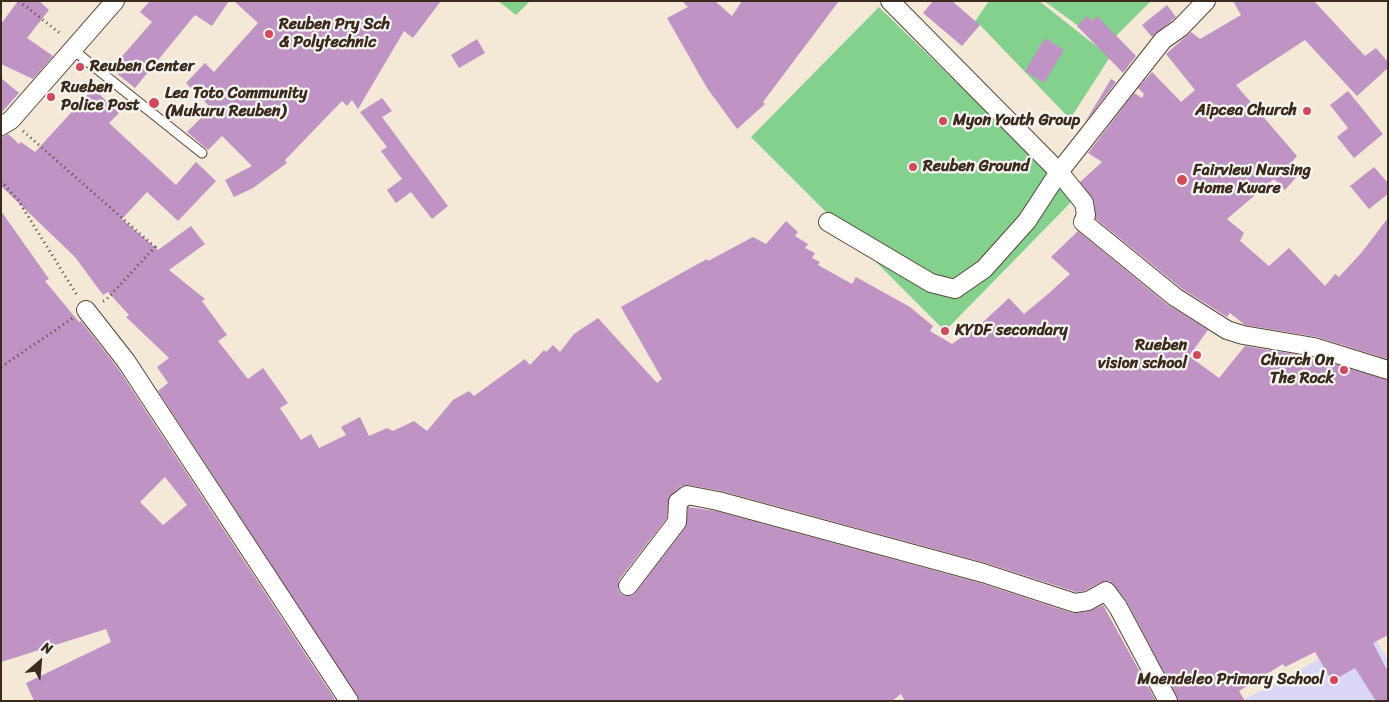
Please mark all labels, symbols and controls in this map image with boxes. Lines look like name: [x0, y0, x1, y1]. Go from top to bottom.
place label: Reuben Pry Sch & Polytechnic: [279, 15, 390, 53]
marker: Reuben Pry Sch & Polytechnic: [263, 28, 275, 40]
place label: Reuben Center: [90, 57, 194, 77]
marker: Reuben Center: [74, 61, 86, 73]
place label: Rueben Police Post: [61, 78, 140, 116]
place label: Lea Toto Community (Mukuru Reuben): [165, 84, 307, 122]
marker: Rueben Police Post: [45, 91, 57, 103]
marker: Lea Toto Community (Mukuru Reuben): [147, 96, 161, 110]
place label: Aipcea Church: [1195, 101, 1297, 121]
marker: Aipcea Church: [1301, 105, 1313, 117]
place label: Myon Youth Group: [953, 111, 1080, 131]
marker: Myon Youth Group: [937, 115, 949, 127]
place label: Reuben Ground: [923, 157, 1029, 177]
marker: Reuben Ground: [907, 161, 919, 173]
place label: Fairview Nursing Home Kware: [1193, 161, 1311, 199]
marker: Fairview Nursing Home Kware: [1175, 173, 1189, 187]
place label: KYDF secondary: [955, 321, 1068, 341]
marker: KYDF secondary: [939, 325, 951, 337]
place label: Rueben vision school: [1098, 336, 1187, 374]
marker: Rueben vision school: [1191, 349, 1203, 361]
place label: Church On The Rock: [1261, 351, 1334, 389]
marker: Church On The Rock: [1338, 364, 1350, 376]
text: N: [37, 635, 57, 662]
north arrow: [15, 637, 65, 687]
place label: Maendeleo Primary School: [1138, 670, 1324, 690]
marker: Maendeleo Primary School: [1328, 674, 1340, 686]

